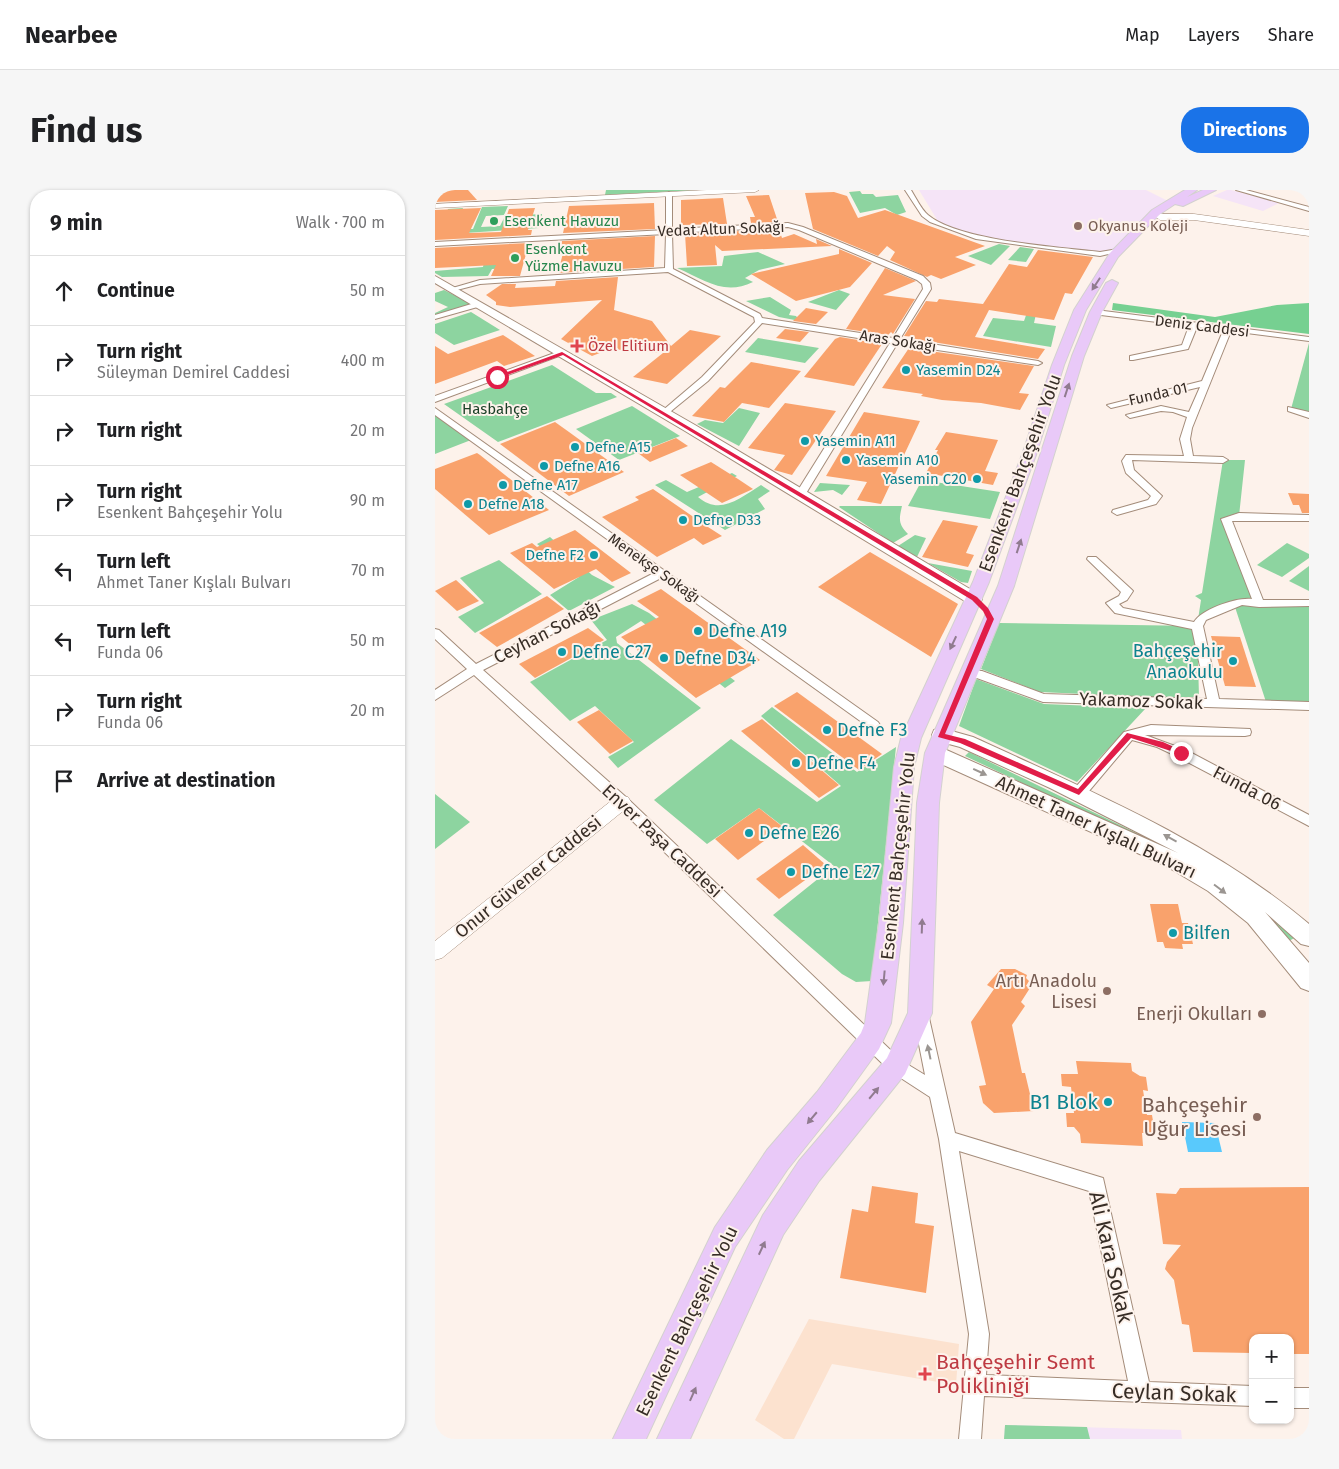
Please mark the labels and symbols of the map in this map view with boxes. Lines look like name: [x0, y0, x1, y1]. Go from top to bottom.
place label: Esenkent Havuzu: [504, 212, 619, 230]
marker: Esenkent Havuzu: [488, 215, 500, 227]
place label: Okyanus Koleji: [1088, 217, 1188, 235]
street label: Vedat Altun Sokağı: [657, 218, 785, 240]
marker: Okyanus Koleji: [1072, 220, 1084, 232]
place label: Esenkent Yüzme Havuzu: [525, 240, 622, 275]
marker: Esenkent Yüzme Havuzu: [509, 252, 521, 264]
one-way arrow: [1091, 277, 1101, 291]
street label: Deniz Caddesi: [1154, 311, 1250, 341]
street label: Aras Sokağı: [858, 326, 938, 356]
place label: Özel Elitium: [588, 337, 669, 355]
marker: Özel Elitium: [570, 339, 584, 353]
place label: Yasemin D24: [916, 361, 1000, 379]
marker: Yasemin D24: [900, 364, 912, 376]
route start: [486, 366, 509, 389]
street label: Esenkent Bahçeşehir Yolu: [974, 371, 1066, 575]
street label: Funda 01: [1127, 378, 1189, 410]
one-way arrow: [1064, 383, 1071, 398]
park label: Hasbahçe: [462, 400, 528, 418]
place label: Yasemin A11: [815, 432, 896, 450]
marker: Yasemin A11: [799, 435, 811, 447]
place label: Defne A15: [585, 438, 651, 456]
marker: Defne A15: [569, 441, 581, 453]
place label: Yasemin A10: [856, 451, 939, 469]
marker: Yasemin A10: [840, 454, 852, 466]
place label: Defne A16: [554, 457, 620, 475]
marker: Defne A16: [538, 460, 550, 472]
place label: Yasemin C20: [883, 470, 967, 488]
marker: Yasemin C20: [971, 473, 983, 485]
place label: Defne A17: [513, 476, 578, 494]
marker: Defne A17: [497, 479, 509, 491]
place label: Defne A18: [478, 495, 544, 513]
marker: Defne A18: [462, 498, 474, 510]
place label: Defne D33: [693, 511, 761, 529]
marker: Defne D33: [677, 514, 689, 526]
street label: Menekşe Sokağı: [605, 530, 703, 606]
one-way arrow: [1015, 538, 1023, 553]
place label: Defne F2: [526, 546, 584, 564]
marker: Defne F2: [588, 549, 600, 561]
street label: Ceyhan Sokağı: [490, 596, 604, 668]
place label: Defne A19: [708, 620, 787, 642]
marker: Defne A19: [692, 625, 704, 637]
one-way arrow: [949, 636, 957, 650]
place label: Bahçeşehir Anaokulu: [1133, 640, 1223, 683]
place label: Defne C27: [572, 641, 651, 663]
marker: Defne C27: [556, 646, 568, 658]
place label: Defne D34: [674, 647, 757, 669]
marker: Defne D34: [658, 652, 670, 664]
marker: Bahçeşehir Anaokulu: [1227, 655, 1239, 667]
street label: Yakamoz Sokak: [1079, 688, 1204, 714]
place label: Defne F3: [837, 719, 907, 741]
marker: Defne F3: [821, 724, 833, 736]
route end: [1170, 742, 1193, 765]
street label: Esenkent Bahçeşehir Yolu: [876, 751, 920, 961]
place label: Defne F4: [806, 752, 877, 774]
marker: Defne F4: [790, 757, 802, 769]
street label: Funda 06: [1209, 761, 1285, 815]
one-way arrow: [973, 768, 987, 776]
street label: Ahmet Taner Kışlalı Bulvarı: [992, 771, 1200, 883]
street label: Enver Paşa Caddesi: [597, 780, 727, 902]
street label: Onur Güvener Caddesi: [450, 811, 606, 943]
place label: Defne E26: [759, 822, 840, 844]
marker: Defne E26: [743, 827, 755, 839]
one-way arrow: [1163, 834, 1178, 842]
place label: Defne E27: [801, 861, 880, 883]
marker: Defne E27: [785, 866, 797, 878]
one-way arrow: [1213, 883, 1226, 894]
one-way arrow: [918, 918, 926, 934]
place label: Bilfen: [1183, 922, 1231, 944]
marker: Bilfen: [1167, 927, 1179, 939]
one-way arrow: [880, 970, 888, 986]
place label: Artı Anadolu Lisesi: [996, 970, 1097, 1013]
marker: Artı Anadolu Lisesi: [1101, 985, 1113, 997]
place label: Enerji Okulları: [1136, 1003, 1252, 1025]
marker: Enerji Okulları: [1256, 1008, 1268, 1020]
one-way arrow: [924, 1044, 932, 1060]
one-way arrow: [868, 1087, 879, 1100]
place label: B1 Blok: [1030, 1089, 1098, 1115]
place label: Bahçeşehir Uğur Lisesi: [1142, 1092, 1247, 1142]
marker: B1 Blok: [1102, 1096, 1114, 1108]
marker: Bahçeşehir Uğur Lisesi: [1251, 1111, 1263, 1123]
one-way arrow: [806, 1112, 817, 1125]
street label: Ali Kara Sokak: [1083, 1189, 1139, 1325]
street label: Esenkent Bahçeşehir Yolu: [631, 1222, 743, 1420]
one-way arrow: [758, 1240, 766, 1255]
place label: Bahçeşehir Semt Polikliniği: [936, 1349, 1096, 1399]
marker: Bahçeşehir Semt Polikliniği: [918, 1367, 932, 1381]
street label: Ceylan Sokak: [1111, 1378, 1237, 1408]
one-way arrow: [689, 1387, 697, 1401]

